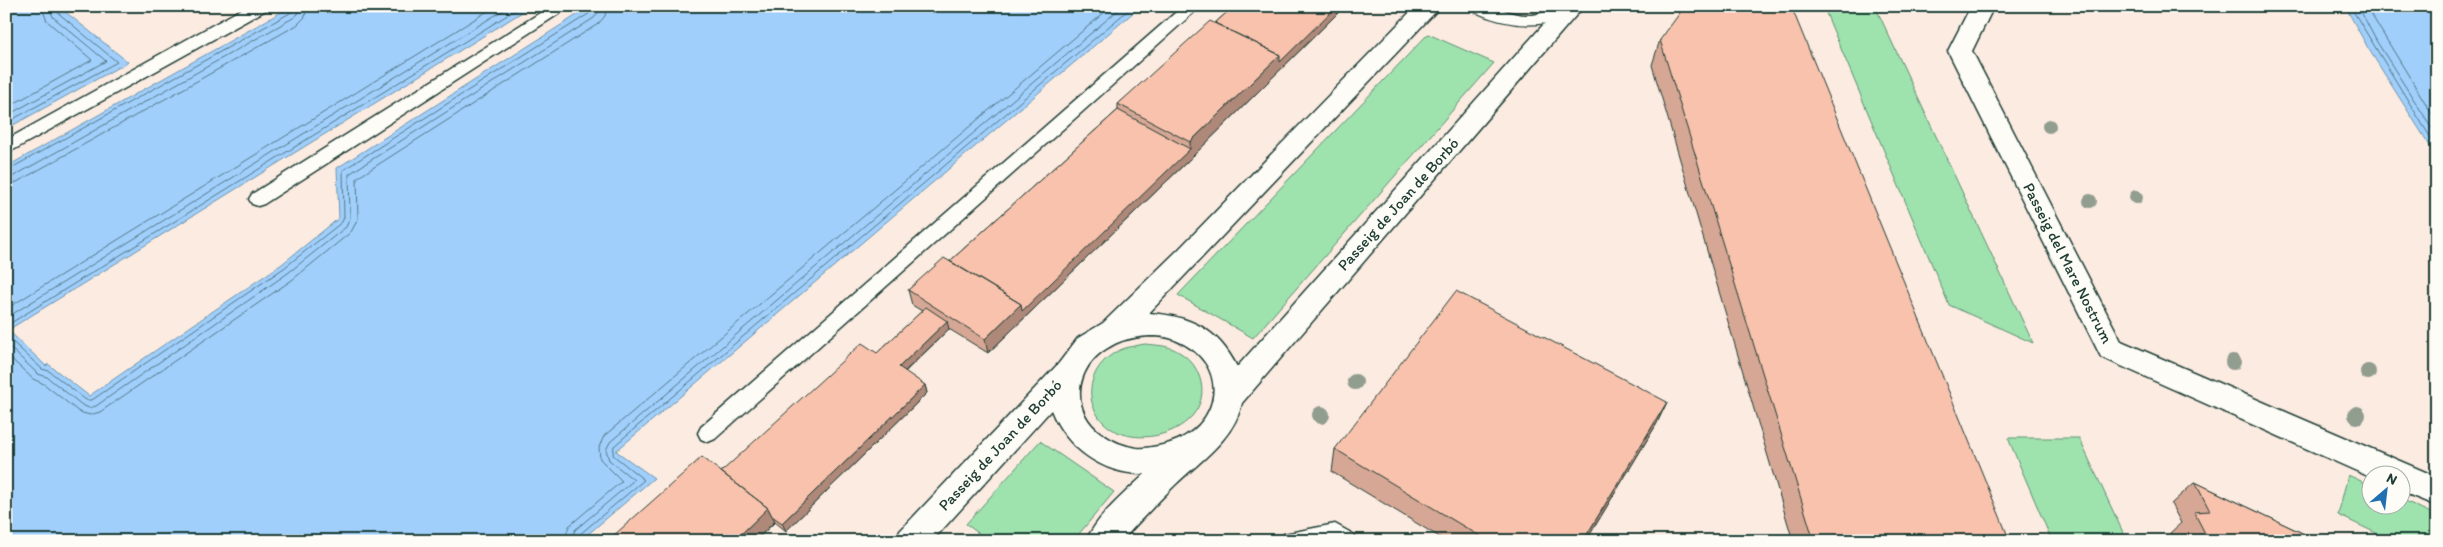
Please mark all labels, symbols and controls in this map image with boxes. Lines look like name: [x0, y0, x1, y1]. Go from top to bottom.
street label: Passeig de Joan de Borbó: [1333, 134, 1463, 274]
street label: Passeig del Mare Nostrum: [2019, 179, 2117, 347]
street label: Passeig de Joan de Borbó: [934, 376, 1066, 514]
north arrow: [2360, 464, 2410, 514]
text: N: [2384, 469, 2400, 489]

